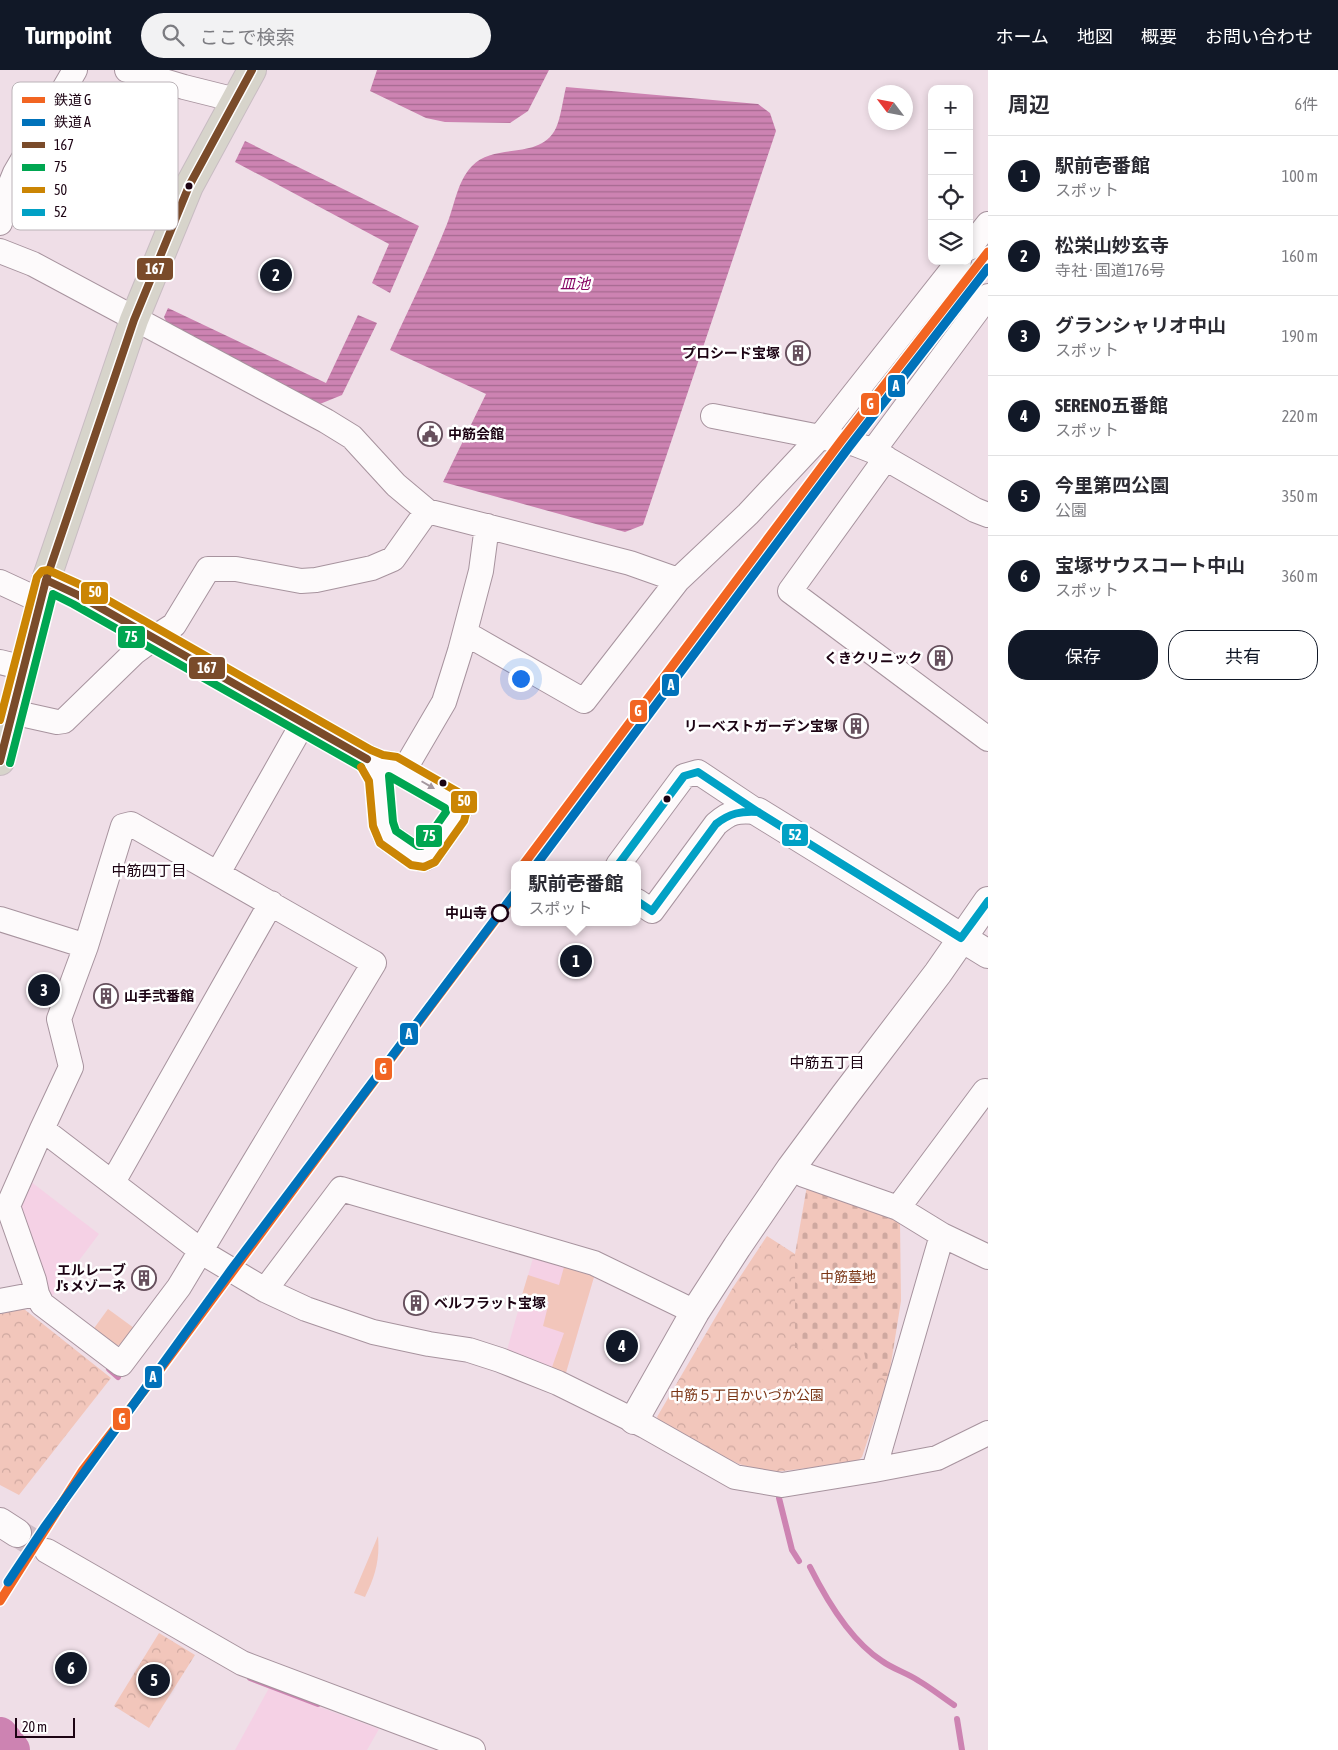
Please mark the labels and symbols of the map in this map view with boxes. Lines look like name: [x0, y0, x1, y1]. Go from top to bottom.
legend: [12, 82, 178, 230]
north arrow: [868, 85, 913, 130]
text: 鉄道 G: [54, 92, 91, 108]
text: 鉄道 A: [54, 114, 91, 130]
text: 167: [54, 137, 74, 153]
text: 75: [54, 159, 67, 175]
unlabelled marker: [184, 181, 194, 191]
text: 50: [54, 182, 68, 198]
text: 52: [54, 204, 67, 220]
pin: 2: [260, 256, 292, 294]
line badge: 167: [136, 257, 174, 281]
text: 167: [145, 261, 165, 277]
water label: 皿池: [560, 275, 592, 292]
building icon: プロシード宝塚: [785, 340, 811, 366]
place label: プロシード宝塚: [682, 345, 780, 361]
line badge: A: [887, 374, 906, 398]
text: A: [892, 378, 900, 394]
line badge: G: [860, 392, 880, 416]
text: G: [866, 396, 874, 412]
public building icon: 中筋会館: [417, 421, 443, 447]
place label: 中筋会館: [448, 426, 504, 442]
line badge: 50: [80, 581, 109, 605]
text: 50: [88, 584, 102, 600]
line badge: 75: [117, 625, 146, 649]
text: 75: [124, 629, 138, 645]
building icon: くきクリニック: [927, 645, 953, 671]
place label: くきクリニック: [824, 650, 922, 666]
line badge: 167: [188, 656, 226, 680]
text: 167: [197, 660, 217, 676]
your location: [508, 666, 534, 692]
line badge: A: [661, 673, 680, 697]
text: A: [667, 677, 675, 693]
line badge: G: [629, 699, 648, 723]
text: G: [634, 703, 642, 719]
building icon: リーベストガーデン宝塚: [843, 713, 869, 739]
place label: リーベストガーデン宝塚: [684, 718, 838, 734]
unlabelled marker: [438, 778, 448, 788]
one-way arrow: [421, 781, 434, 790]
line badge: 50: [450, 790, 478, 814]
text: 50: [457, 793, 471, 809]
unlabelled marker: [662, 794, 672, 804]
line badge: 52: [781, 823, 809, 847]
line badge: 75: [415, 824, 443, 848]
text: 52: [788, 827, 802, 843]
text: 75: [422, 828, 436, 844]
district label: 中筋四丁目: [111, 862, 187, 879]
marker: 中山寺: [491, 904, 509, 922]
place label: 中山寺: [445, 905, 487, 921]
pin: 1: [560, 942, 592, 980]
pin: 3: [28, 971, 60, 1009]
building icon: 山手弐番館: [93, 983, 119, 1009]
place label: 山手弐番館: [124, 988, 194, 1004]
line badge: A: [399, 1022, 419, 1046]
text: A: [405, 1026, 413, 1042]
district label: 中筋五丁目: [789, 1054, 865, 1071]
line badge: G: [374, 1057, 393, 1081]
text: G: [379, 1061, 387, 1077]
place label: エルレーブ J's メゾーネ: [55, 1262, 126, 1294]
building icon: エルレーブ J's メゾーネ: [131, 1265, 157, 1291]
park label: 中筋墓地: [820, 1269, 876, 1285]
building icon: ベルフラット宝塚: [403, 1290, 429, 1316]
place label: ベルフラット宝塚: [434, 1295, 546, 1311]
pin: 4: [606, 1327, 638, 1365]
line badge: A: [144, 1365, 163, 1389]
text: A: [149, 1369, 157, 1385]
park label: 中筋５丁目かいづか公園: [670, 1387, 824, 1403]
line badge: G: [112, 1407, 131, 1431]
text: G: [118, 1411, 126, 1427]
pin: 6: [55, 1649, 87, 1687]
pin: 5: [138, 1661, 170, 1699]
scale bar: [15, 1715, 75, 1738]

